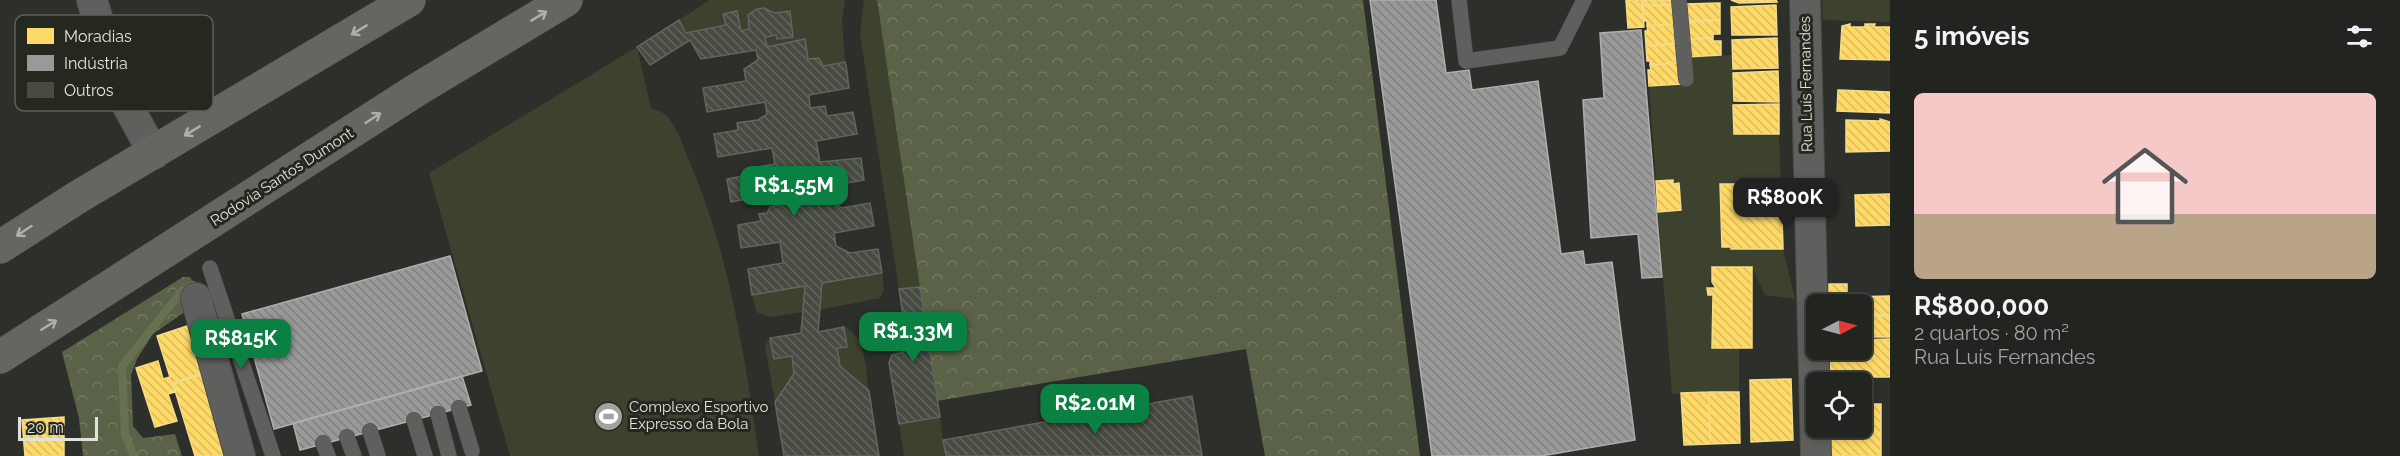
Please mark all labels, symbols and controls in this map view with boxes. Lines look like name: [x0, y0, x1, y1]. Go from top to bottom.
one-way arrow: [530, 10, 547, 22]
legend: [15, 15, 213, 111]
street label: Rua Luís Fernandes: [1796, 16, 1816, 152]
icon: filters: [2343, 20, 2376, 53]
text: 5 imóveis: [1914, 21, 2030, 51]
one-way arrow: [351, 25, 368, 37]
text: Moradias: [64, 27, 132, 46]
text: Indústria: [64, 54, 128, 73]
text: Outros: [64, 81, 114, 100]
one-way arrow: [364, 112, 380, 124]
street label: Rodovia Santos Dumont: [207, 124, 357, 230]
one-way arrow: [184, 126, 201, 138]
icon: home: [2091, 132, 2199, 240]
pin: R$1.55M: [739, 166, 849, 217]
text: R$1.55M: [754, 173, 834, 197]
pin: R$800K: [1736, 178, 1834, 229]
text: R$800K: [1747, 185, 1823, 209]
one-way arrow: [16, 225, 33, 238]
text: R$800,000: [1914, 291, 2049, 321]
north arrow: [1806, 294, 1872, 360]
map controls: [1806, 294, 1872, 438]
pin: R$1.33M: [858, 312, 968, 363]
one-way arrow: [41, 319, 58, 332]
pin: R$815K: [192, 319, 290, 370]
text: R$1.33M: [873, 319, 953, 343]
text: 2 quartos · 80 m²: [1914, 321, 2069, 345]
text: R$815K: [205, 326, 277, 350]
text: Rua Luís Fernandes: [1914, 345, 2095, 369]
button: locate: [1806, 372, 1872, 438]
pin: R$2.01M: [1040, 384, 1150, 435]
text: R$2.01M: [1054, 391, 1136, 415]
place label: Complexo Esportivo Expresso da Bola: [629, 398, 769, 433]
sports icon: Complexo Esportivo Expresso da Bola: [592, 400, 624, 432]
scale bar: [18, 414, 98, 442]
text: 20 m: [27, 418, 64, 437]

